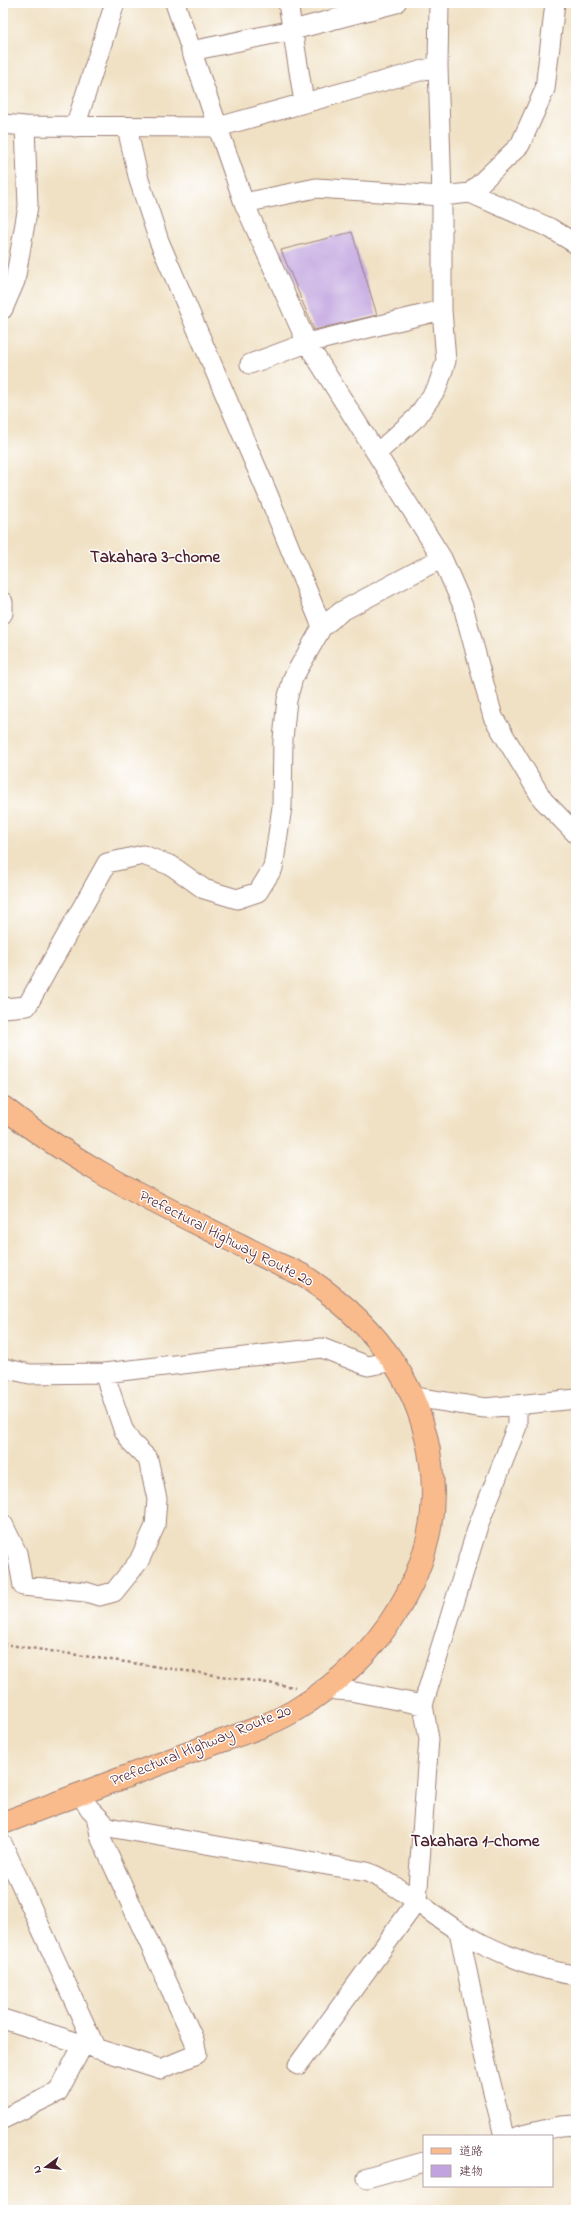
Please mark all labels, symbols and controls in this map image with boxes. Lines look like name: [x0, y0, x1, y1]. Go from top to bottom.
district label: Takahara 3-chome: [90, 545, 221, 570]
street label: Prefectural Highway Route 20: [135, 1185, 317, 1294]
street label: Prefectural Highway Route 20: [107, 1699, 295, 1793]
district label: Takahara 1-chome: [411, 1829, 541, 1854]
legend: [423, 2135, 553, 2187]
text: 道路: [459, 2143, 483, 2161]
north arrow: [26, 2147, 66, 2187]
text: 建物: [459, 2163, 483, 2181]
text: N: [29, 2164, 46, 2175]

